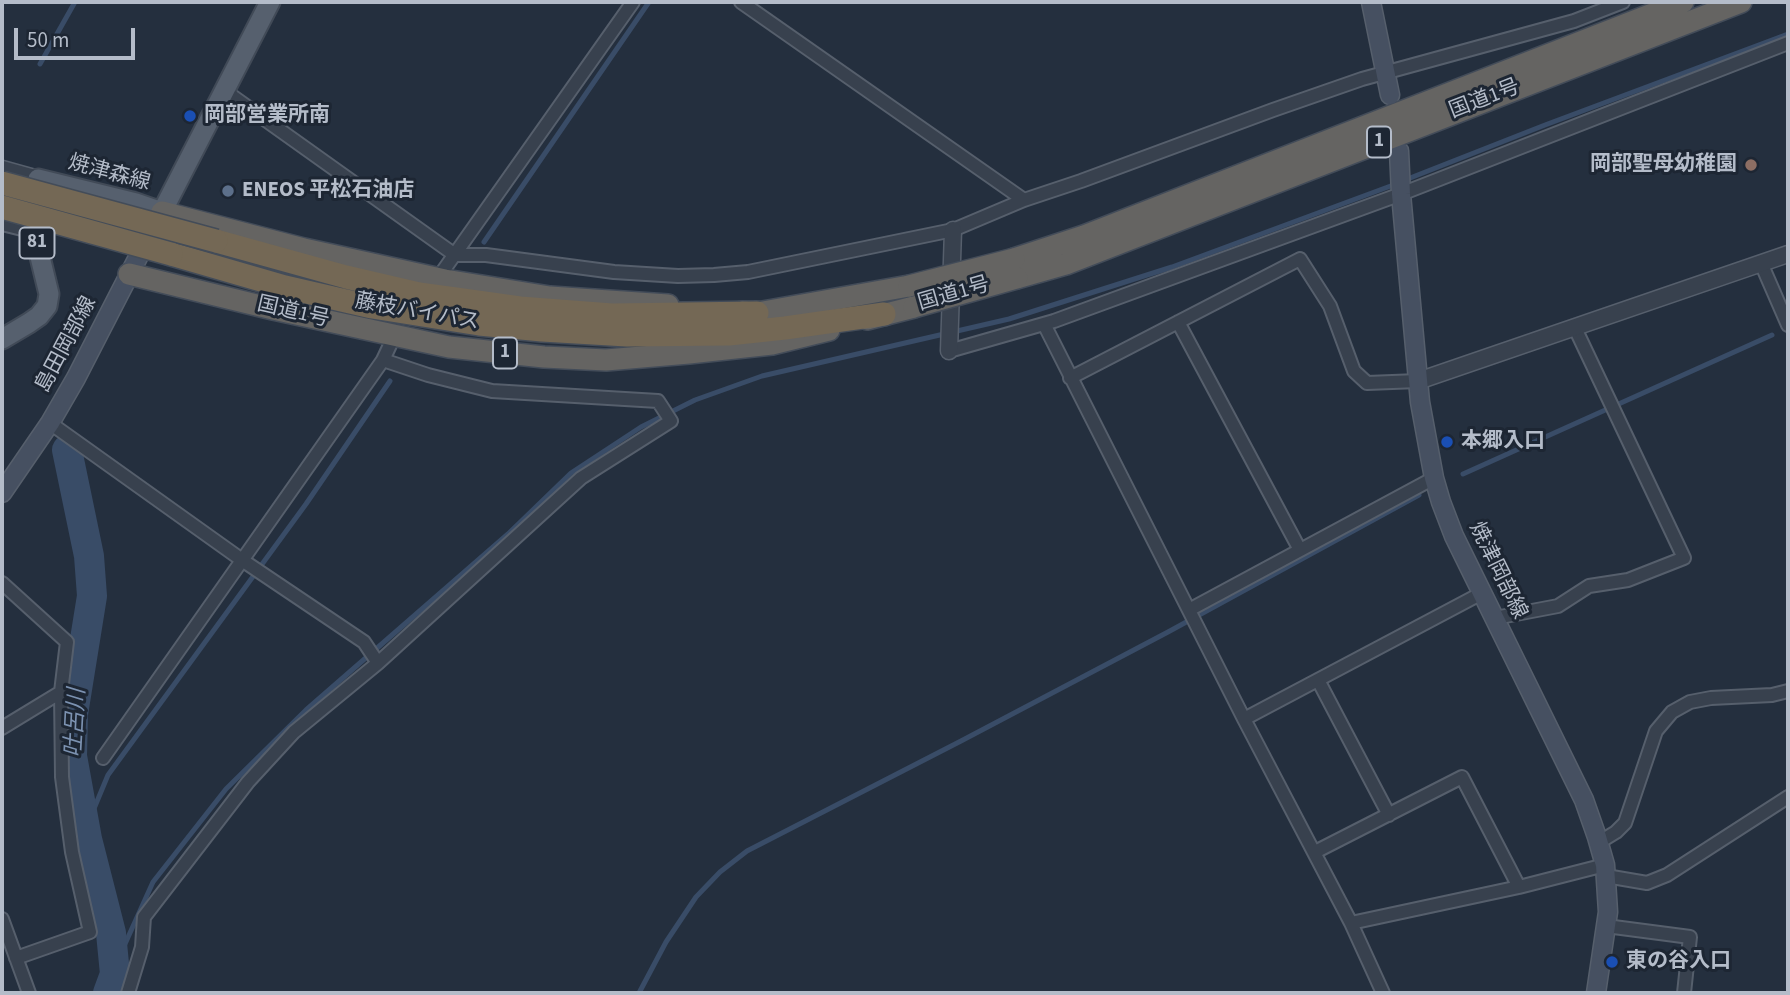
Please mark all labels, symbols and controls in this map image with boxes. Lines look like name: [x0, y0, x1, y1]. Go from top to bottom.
scale bar: [18, 14, 138, 58]
text: 50 m: [27, 25, 69, 55]
street label: 国道1号: [1446, 75, 1524, 125]
place label: 岡部営業所南: [204, 103, 330, 129]
marker: 岡部営業所南: [182, 108, 198, 124]
road number: 1: [1367, 126, 1391, 158]
street label: 焼津森線: [65, 151, 153, 197]
place label: 岡部聖母幼稚園: [1590, 152, 1737, 178]
marker: 岡部聖母幼稚園: [1743, 157, 1759, 173]
place label: ENEOS 平松石油店: [242, 178, 414, 204]
marker: ENEOS 平松石油店: [220, 183, 236, 199]
road number: 81: [20, 228, 54, 258]
street label: 国道1号: [915, 273, 993, 317]
street label: 藤枝バイパス: [353, 290, 481, 336]
street label: 国道1号: [254, 292, 332, 334]
street label: 島田岡部線: [31, 293, 103, 397]
road number: 1: [493, 338, 517, 368]
place label: 本郷入口: [1461, 429, 1545, 455]
marker: 本郷入口: [1439, 434, 1455, 450]
street label: 焼津岡部線: [1463, 518, 1531, 624]
water label: 吐呂川: [61, 688, 93, 758]
place label: 東の谷入口: [1626, 949, 1731, 975]
marker: 東の谷入口: [1604, 954, 1620, 970]

